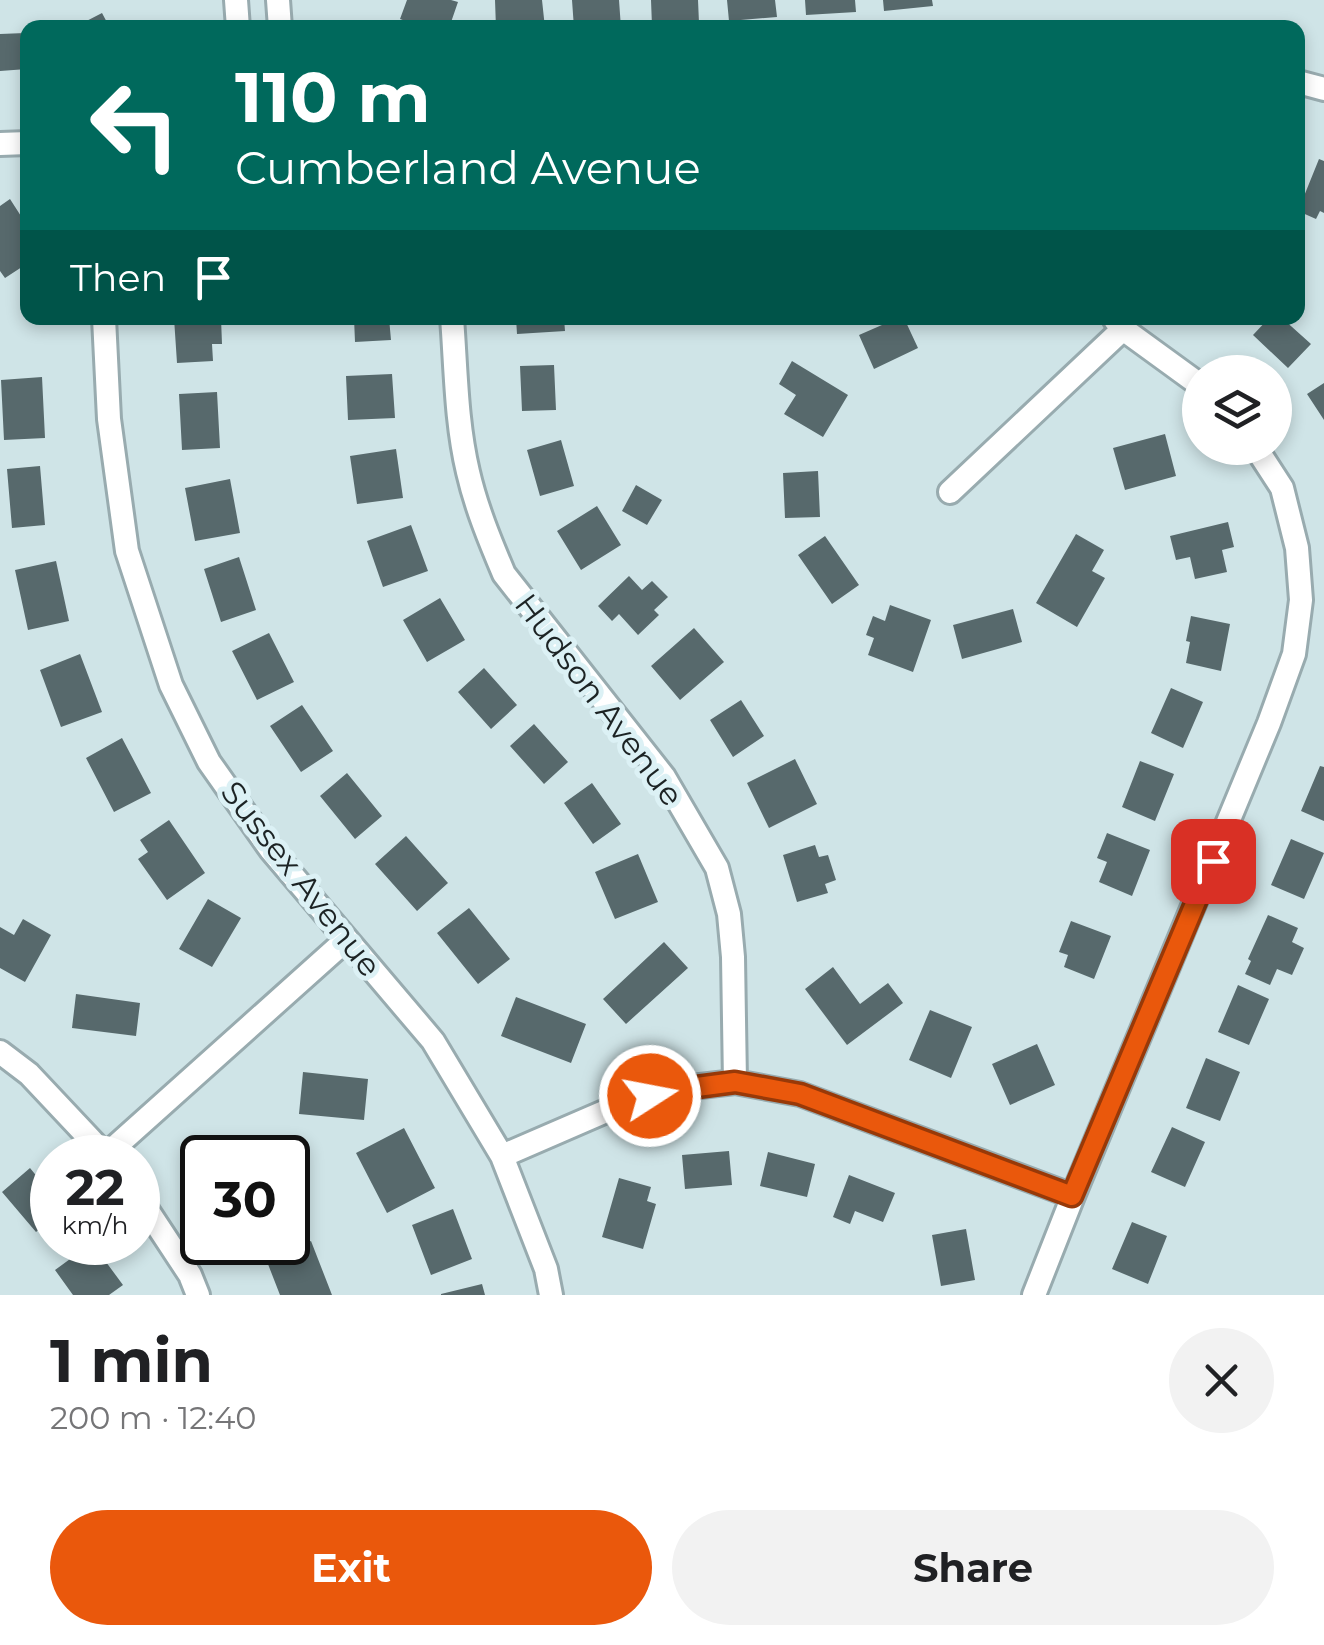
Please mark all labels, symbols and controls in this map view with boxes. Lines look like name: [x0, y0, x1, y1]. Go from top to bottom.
text: 110 m: [235, 54, 431, 140]
icon: left: [70, 60, 200, 190]
text: Cumberland Avenue: [235, 140, 701, 195]
icon: arrive: [186, 250, 241, 305]
text: Then: [70, 254, 166, 301]
map controls: [1182, 355, 1292, 465]
button: layers: [1182, 355, 1292, 465]
street label: Hudson Avenue: [507, 586, 692, 814]
street label: Sussex Avenue: [213, 773, 390, 984]
pin: [1171, 819, 1256, 904]
icon: arrive: [1186, 834, 1241, 889]
position arrow: [598, 1044, 702, 1148]
speed limit sign: 30: [180, 1135, 310, 1265]
text: 22: [66, 1157, 125, 1218]
text: km/h: [62, 1210, 128, 1240]
text: 1 min: [50, 1324, 213, 1397]
button: close: [1169, 1328, 1274, 1433]
text: 200 m · 12:40: [50, 1398, 257, 1437]
button: Exit: [50, 1510, 652, 1625]
button: Share: [672, 1510, 1274, 1625]

